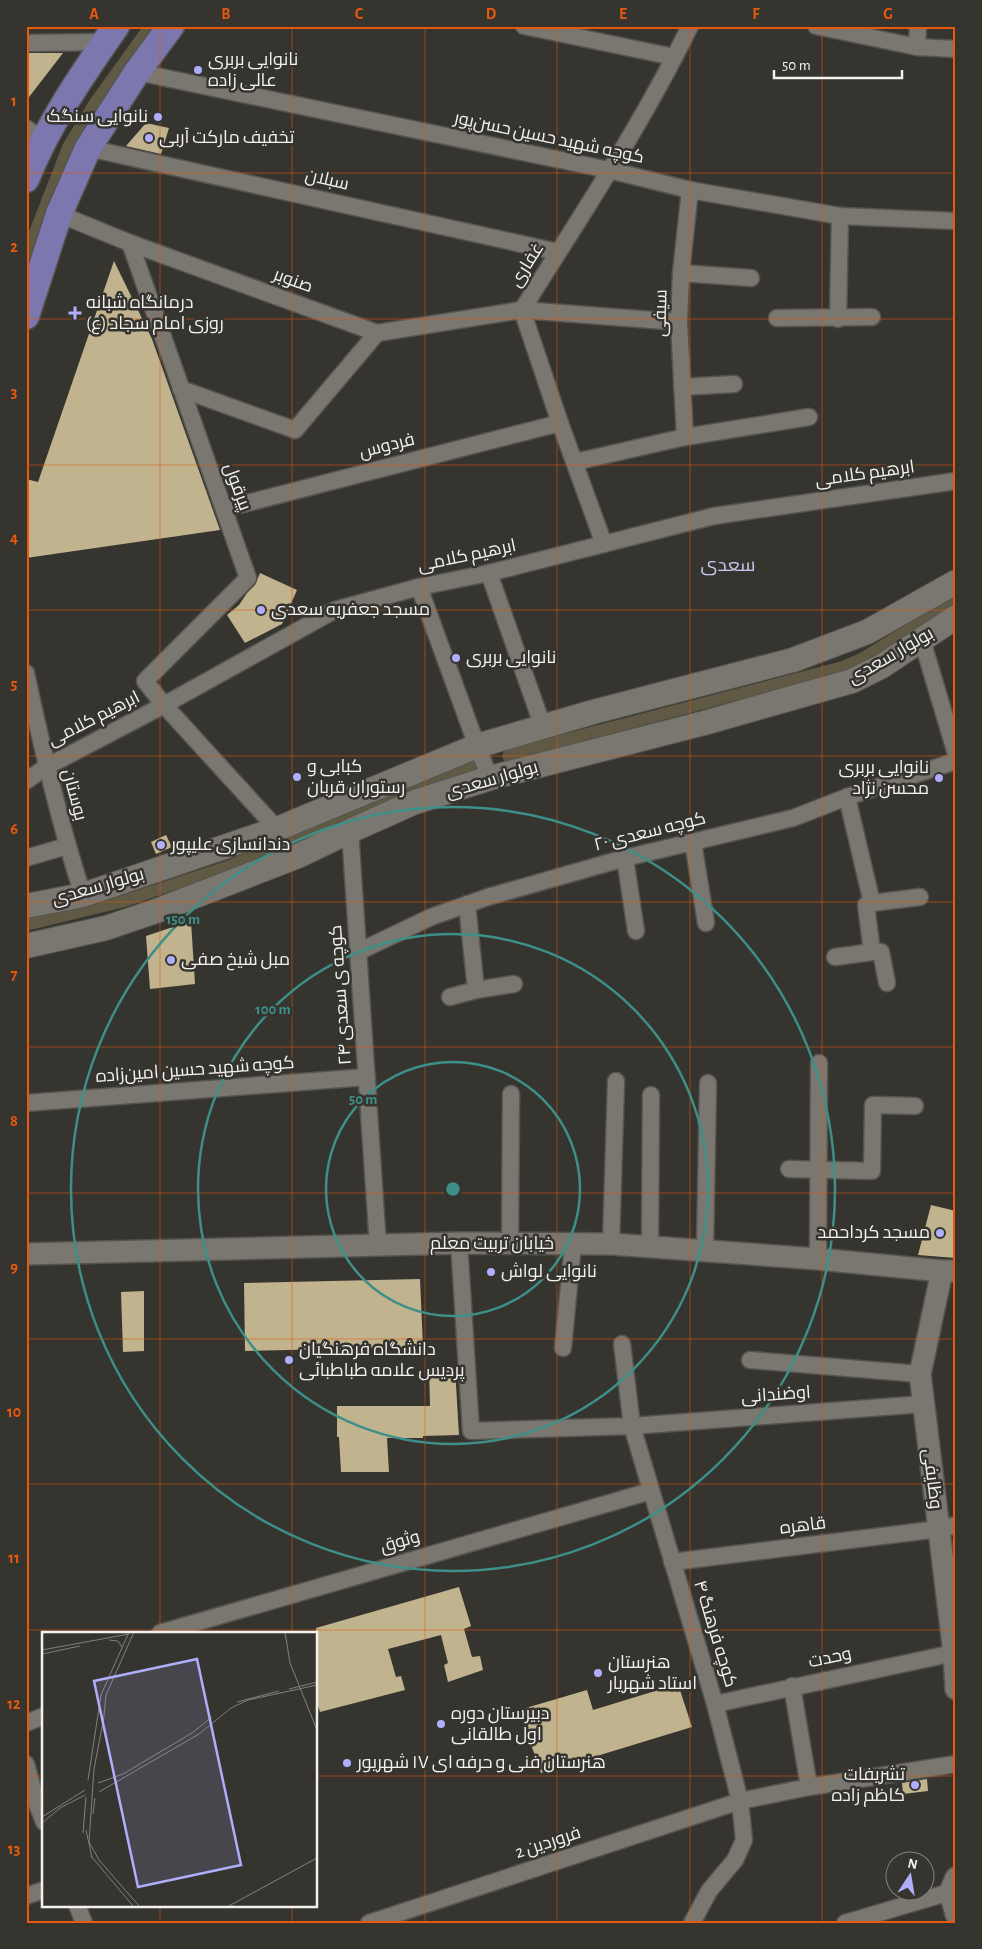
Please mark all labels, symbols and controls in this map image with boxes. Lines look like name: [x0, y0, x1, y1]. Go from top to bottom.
text: A: [89, 6, 99, 22]
text: B: [221, 6, 231, 22]
text: C: [355, 6, 364, 22]
text: D: [486, 6, 497, 22]
text: E: [619, 6, 627, 22]
text: F: [752, 6, 760, 22]
text: G: [883, 6, 893, 22]
scale bar: [774, 48, 902, 80]
place label: نانوایی بربری عالی زاده: [208, 51, 298, 91]
text: 50 m: [782, 58, 811, 73]
marker: نانوایی بربری عالی زاده: [192, 64, 204, 76]
text: 1: [11, 93, 17, 109]
place label: نانوایی سنگک: [47, 108, 148, 127]
street label: کوچه شهید حسین حسن‌پور: [451, 108, 646, 169]
marker: نانوایی سنگک: [152, 111, 164, 123]
place label: تخفیف مارکت آربی: [159, 127, 294, 148]
marker: تخفیف مارکت آربی: [143, 132, 155, 144]
street label: سبلان: [303, 166, 351, 195]
text: 2: [10, 239, 18, 255]
street label: غفاری: [507, 240, 548, 291]
street label: صنوبر: [270, 265, 315, 297]
street label: سیفی: [652, 289, 671, 337]
place label: درمانگاه شبانه روزی امام سجاد (ع): [86, 293, 224, 335]
marker: درمانگاه شبانه روزی امام سجاد (ع): [68, 306, 82, 320]
text: 3: [11, 384, 18, 400]
street label: فردوس: [357, 430, 417, 463]
street label: ابرهیم کلامی: [814, 458, 916, 492]
street label: پیرقول: [218, 461, 254, 514]
text: 4: [10, 530, 18, 546]
street label: ابرهیم کلامی: [416, 537, 518, 577]
district label: سعدی: [701, 556, 756, 576]
place label: مسجد جعفریه سعدی: [271, 601, 430, 620]
marker: مسجد جعفریه سعدی: [255, 604, 267, 616]
street label: بولوار سعدی: [845, 624, 937, 688]
place label: نانوایی بربری: [466, 649, 556, 668]
marker: نانوایی بربری: [450, 652, 462, 664]
text: 5: [11, 676, 18, 692]
street label: ابرهیم کلامی: [45, 688, 144, 752]
place label: کبابی و رستوران قربان: [307, 758, 405, 798]
street label: بولوار سعدی: [444, 758, 541, 803]
place label: نانوایی بربری محسن نژاد: [839, 759, 929, 799]
street label: بوستان: [58, 767, 90, 823]
marker: کبابی و رستوران قربان: [291, 771, 303, 783]
marker: نانوایی بربری محسن نژاد: [933, 772, 945, 784]
street label: کوچه سعدی ۲۰: [592, 809, 708, 856]
text: 6: [10, 821, 18, 837]
place label: دندانسازی علیپور: [170, 836, 290, 855]
marker: دندانسازی علیپور: [155, 839, 167, 851]
street label: بولوار سعدی: [50, 865, 147, 910]
text: 150 m: [166, 912, 200, 927]
street label: کوچه ی سعدی ۲۴: [327, 924, 357, 1066]
place label: مبل شیخ صفی: [181, 950, 290, 971]
marker: مبل شیخ صفی: [165, 954, 177, 966]
text: 7: [11, 967, 18, 983]
text: 100 m: [255, 1002, 291, 1017]
street label: کوچه شهید حسین امین‌زاده: [95, 1053, 295, 1088]
text: 50 m: [349, 1092, 377, 1107]
text: 8: [10, 1113, 18, 1129]
centre of rings: [444, 1180, 462, 1198]
place label: مسجد کرداحمد: [818, 1224, 930, 1243]
marker: مسجد کرداحمد: [934, 1227, 946, 1239]
street label: خیابان تربیت معلم: [430, 1235, 554, 1255]
text: 9: [10, 1259, 18, 1275]
place label: نانوایی لواش: [501, 1262, 597, 1282]
marker: نانوایی لواش: [485, 1266, 497, 1278]
place label: دانشگاه فرهنگیان پردیس علامه طباطبائی: [299, 1340, 465, 1382]
marker: دانشگاه فرهنگیان پردیس علامه طباطبائی: [283, 1354, 295, 1366]
street label: اوضندانی: [741, 1384, 812, 1407]
text: 10: [7, 1404, 21, 1420]
street label: وظایفی: [918, 1448, 945, 1510]
street label: قاهره: [779, 1514, 827, 1539]
street label: وثوق: [378, 1527, 423, 1558]
text: 11: [8, 1550, 20, 1566]
street label: کوچه فرهنگ ۴: [688, 1578, 740, 1690]
inset map: [42, 1632, 318, 1906]
street label: وحدت: [807, 1645, 853, 1672]
place label: هنرستان استاد شهریار: [607, 1654, 697, 1694]
marker: هنرستان استاد شهریار: [592, 1667, 604, 1679]
text: 12: [7, 1696, 21, 1712]
place label: دبیرستان دوره اول طالقانی: [451, 1705, 549, 1745]
marker: دبیرستان دوره اول طالقانی: [435, 1718, 447, 1730]
place label: هنرستان فنی و حرفه ای ۱۷ شهریور: [356, 1753, 606, 1773]
marker: هنرستان فنی و حرفه ای ۱۷ شهریور: [341, 1757, 353, 1769]
place label: تشریفات کاظم زاده: [831, 1765, 905, 1807]
marker: تشریفات کاظم زاده: [909, 1779, 921, 1791]
street label: فروردین 2: [513, 1824, 583, 1863]
text: 13: [8, 1841, 20, 1857]
north arrow: [884, 1852, 934, 1902]
text: N: [906, 1856, 919, 1872]

